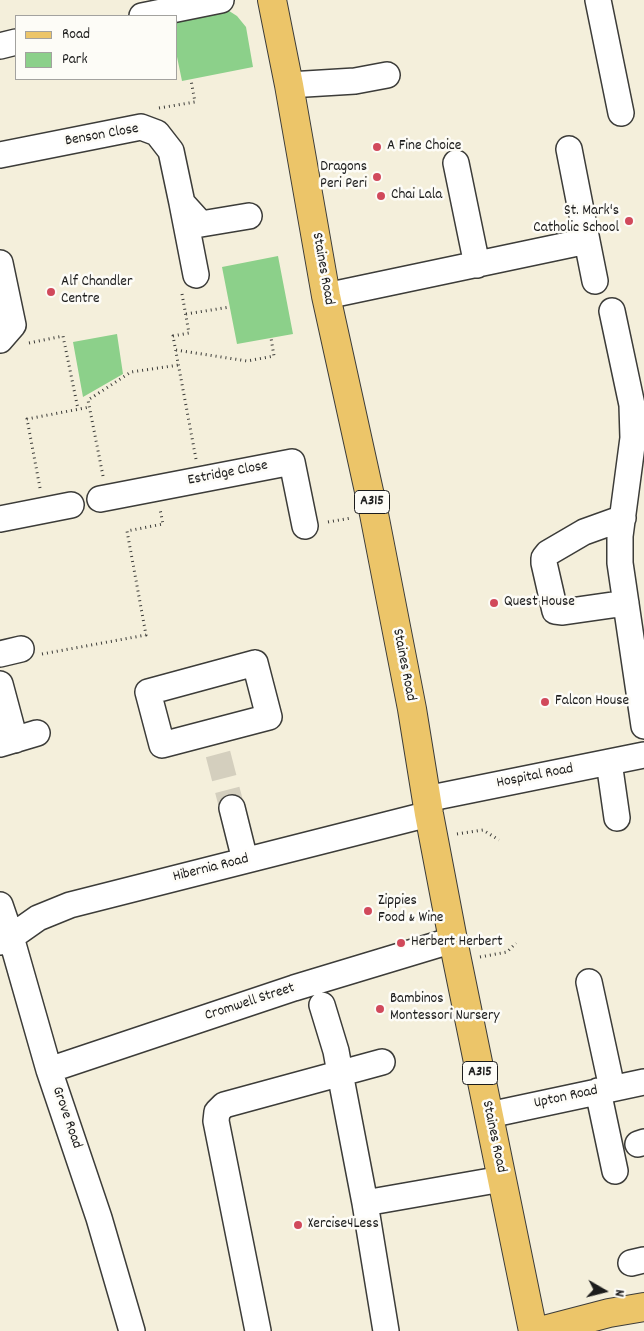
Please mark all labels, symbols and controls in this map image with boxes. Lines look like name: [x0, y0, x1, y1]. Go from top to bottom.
legend: [15, 15, 178, 80]
text: Road: [62, 24, 90, 46]
text: Park: [62, 49, 88, 71]
street label: Benson Close: [64, 121, 140, 151]
place label: A Fine Choice: [387, 138, 461, 156]
marker: A Fine Choice: [371, 141, 383, 153]
place label: Dragons Peri Peri: [320, 159, 367, 194]
marker: Dragons Peri Peri: [371, 171, 383, 183]
place label: Chai Lala: [391, 187, 442, 205]
marker: Chai Lala: [375, 190, 387, 202]
place label: St. Mark's Catholic School: [533, 203, 619, 238]
marker: St. Mark's Catholic School: [623, 215, 635, 227]
street label: Staines Road: [307, 231, 337, 307]
place label: Alf Chandler Centre: [61, 274, 132, 309]
marker: Alf Chandler Centre: [45, 286, 57, 298]
street label: Estridge Close: [186, 457, 270, 491]
road number: A315: [354, 491, 390, 514]
place label: Quest House: [504, 594, 575, 612]
marker: Quest House: [488, 597, 500, 609]
street label: Staines Road: [387, 627, 419, 703]
place label: Falcon House: [555, 693, 629, 711]
marker: Falcon House: [539, 696, 551, 708]
street label: Hospital Road: [495, 761, 575, 793]
street label: Hibernia Road: [171, 851, 251, 887]
place label: Zippies Food & Wine: [378, 893, 443, 928]
marker: Zippies Food & Wine: [362, 905, 374, 917]
place label: Herbert Herbert: [411, 934, 503, 952]
marker: Herbert Herbert: [395, 937, 407, 949]
street label: Cromwell Street: [203, 980, 297, 1026]
place label: Bambinos Montessori Nursery: [390, 991, 500, 1026]
marker: Bambinos Montessori Nursery: [374, 1003, 386, 1015]
road number: A315: [462, 1062, 498, 1084]
street label: Upton Road: [532, 1082, 600, 1114]
street label: Grove Road: [47, 1085, 85, 1151]
street label: Staines Road: [477, 1099, 509, 1175]
place label: Xercise4Less: [308, 1216, 379, 1234]
marker: Xercise4Less: [292, 1219, 304, 1231]
north arrow: [579, 1266, 629, 1316]
text: N: [608, 1288, 629, 1298]

